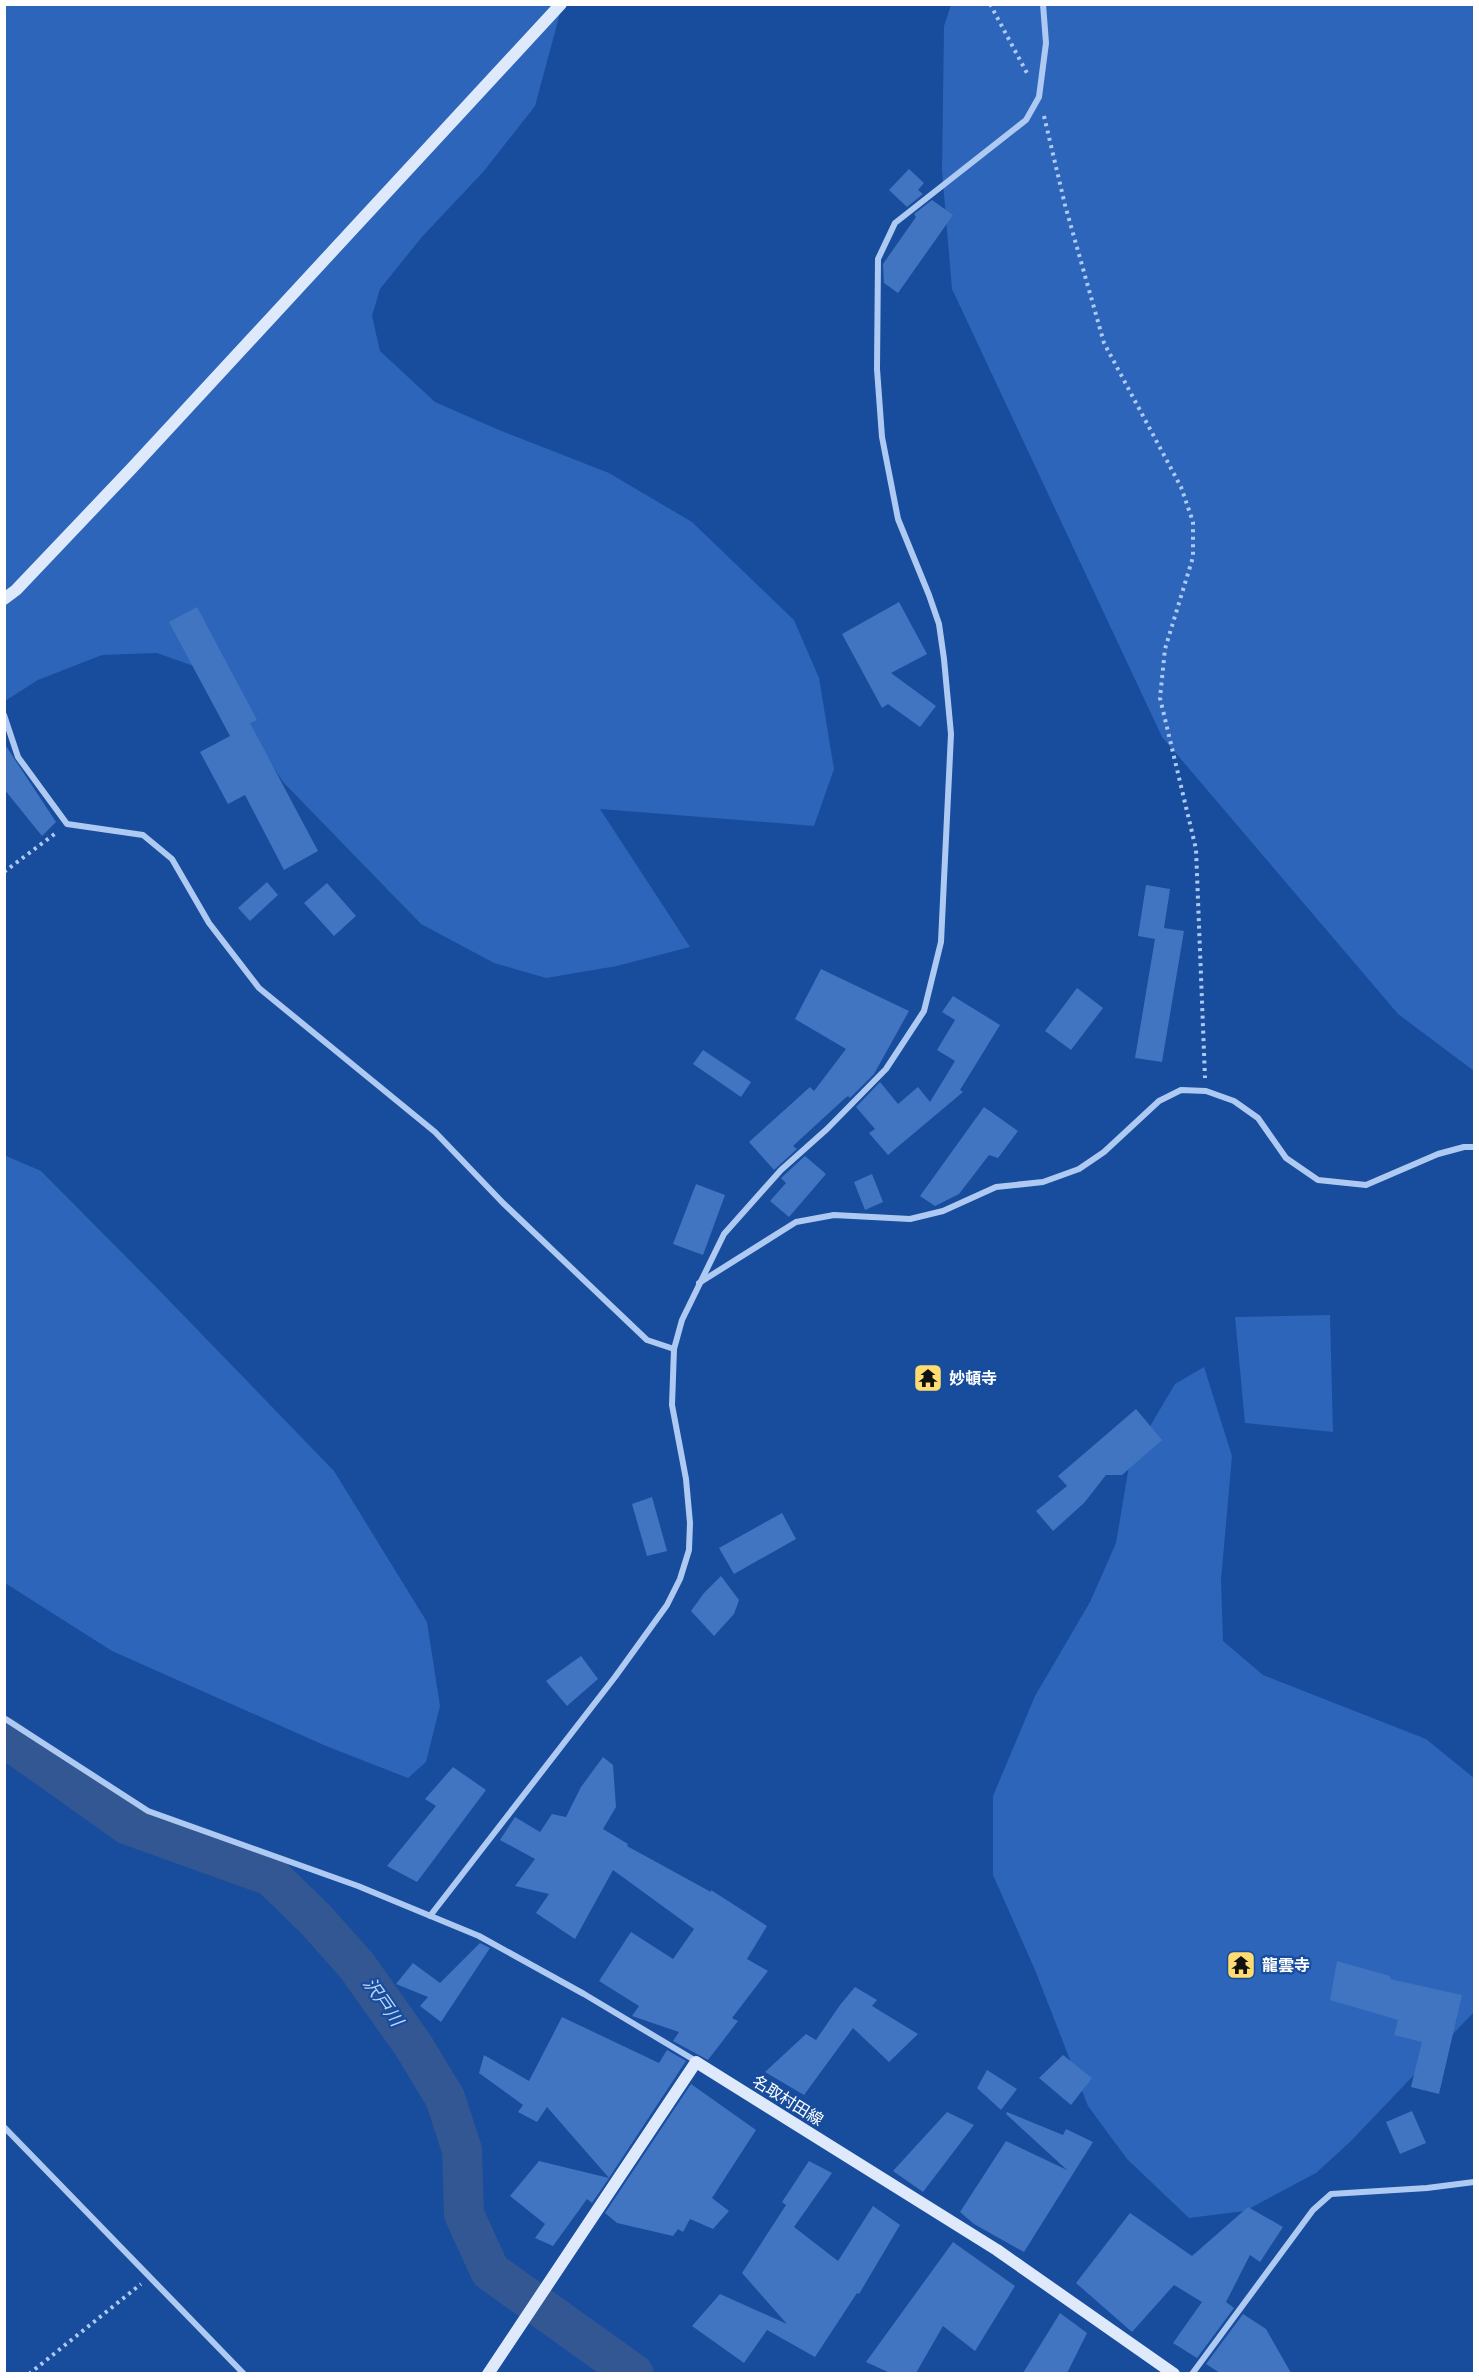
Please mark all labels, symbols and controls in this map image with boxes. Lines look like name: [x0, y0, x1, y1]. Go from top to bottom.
temple icon: 妙頓寺: [912, 1362, 944, 1394]
place label: 妙頓寺: [949, 1366, 997, 1390]
temple icon: 龍雲寺: [1225, 1949, 1257, 1981]
place label: 龍雲寺: [1262, 1953, 1310, 1977]
water label: 沢戸川: [357, 1972, 411, 2033]
street label: 名取村田線: [748, 2069, 828, 2131]

